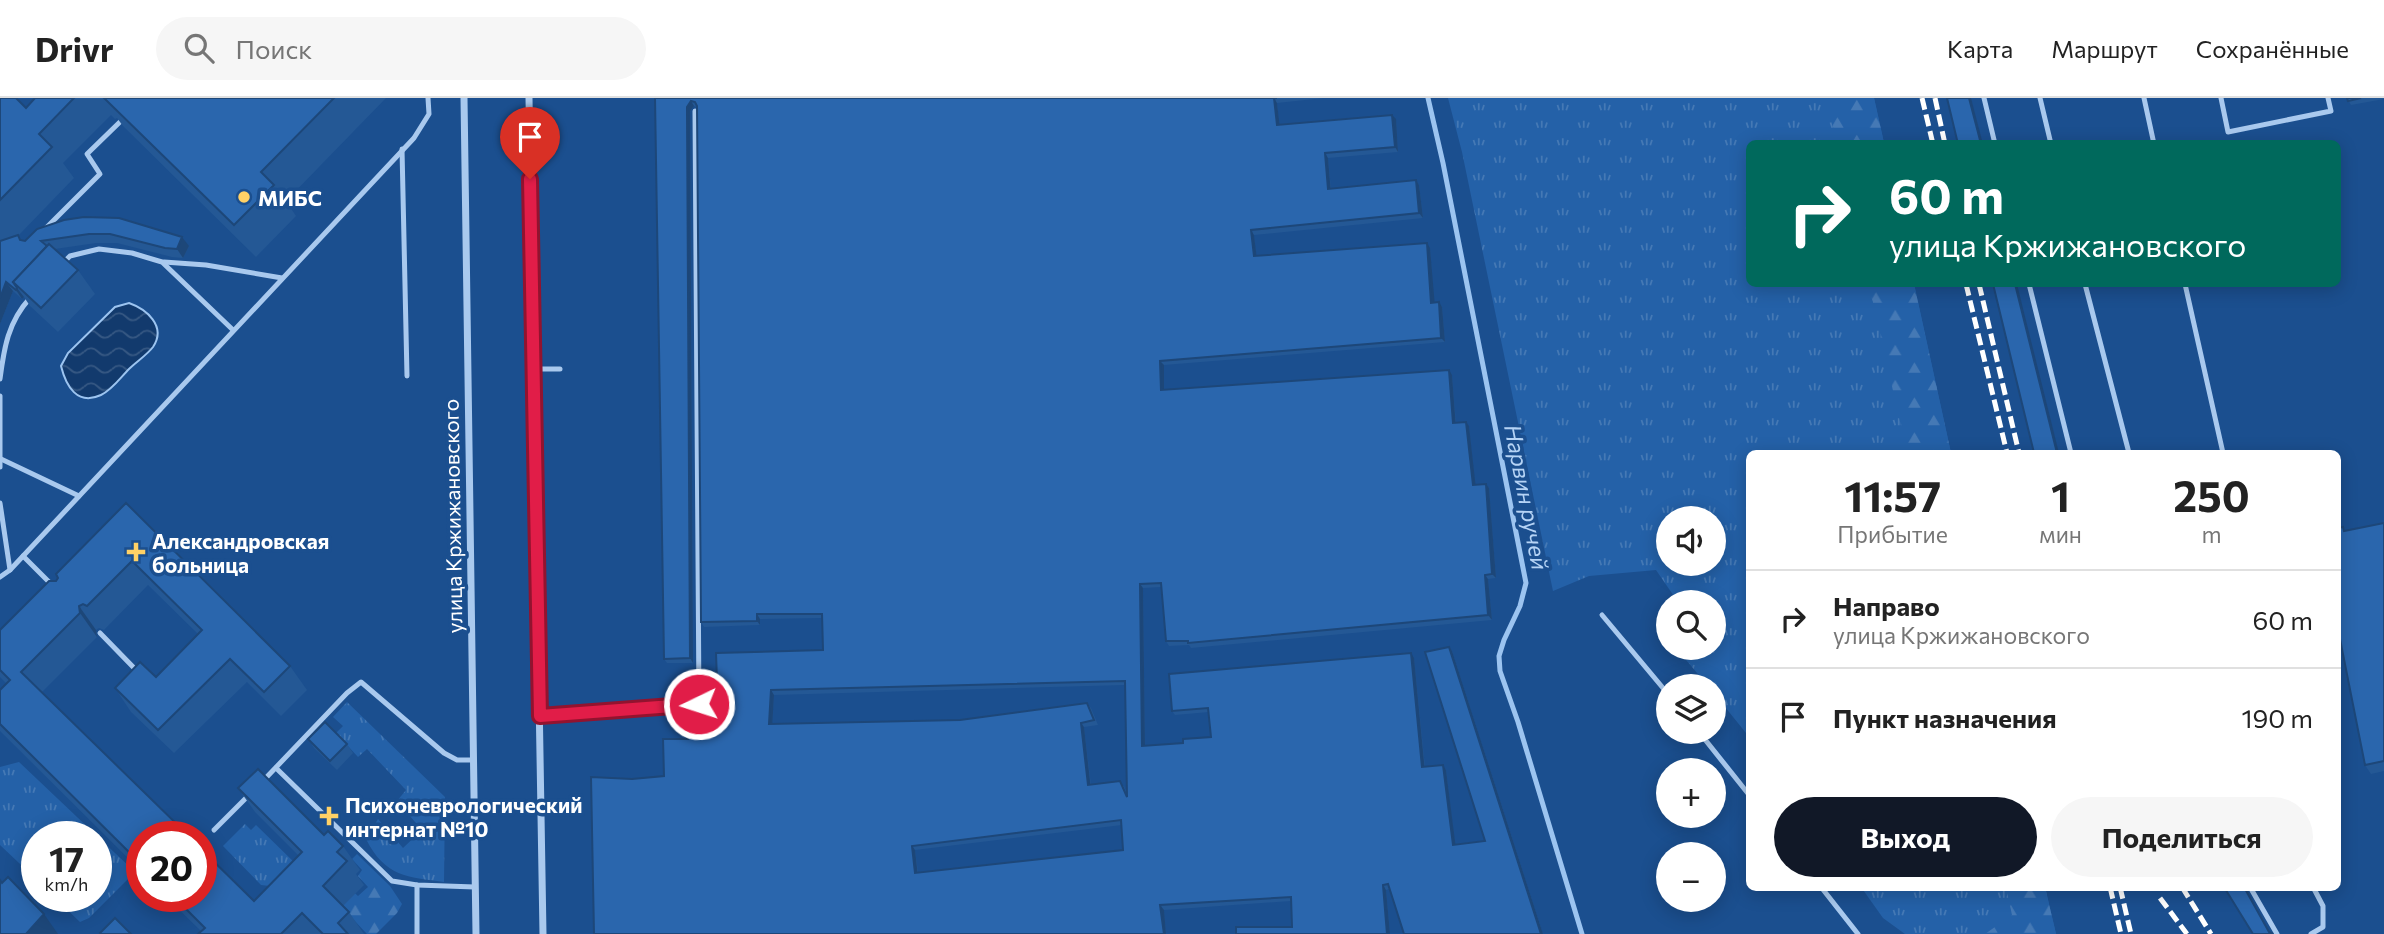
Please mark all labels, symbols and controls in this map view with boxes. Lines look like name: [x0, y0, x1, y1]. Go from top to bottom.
search box: [156, 17, 646, 80]
text: Drivr: [35, 28, 114, 69]
icon: search: [180, 29, 218, 67]
text: Поиск: [236, 33, 312, 64]
text: Карта: [1947, 34, 2013, 63]
text: Маршрут: [2051, 34, 2158, 63]
text: Сохранённые: [2196, 34, 2349, 63]
pin: [500, 107, 560, 179]
icon: arrive: [511, 118, 549, 156]
text: 60 m: [1889, 164, 2004, 224]
icon: right: [1774, 168, 1865, 259]
place label: МИБС: [258, 185, 322, 210]
marker: МИБС: [236, 189, 252, 205]
text: улица Кржижановского: [1889, 224, 2246, 264]
street label: улица Кржижановского: [437, 399, 467, 633]
water label: Нарвин ручей: [1499, 422, 1555, 572]
text: 11:57: [1844, 469, 1941, 521]
text: 1: [2051, 469, 2070, 521]
text: 250: [2173, 469, 2250, 521]
map controls: [1656, 506, 1726, 912]
button: sound: [1656, 506, 1726, 576]
text: Прибытие: [1837, 520, 1948, 548]
text: мин: [2039, 520, 2082, 548]
text: m: [2201, 520, 2222, 548]
place label: Александровская больница: [152, 528, 329, 577]
marker: Александровская больница: [126, 542, 146, 562]
button: search: [1656, 590, 1726, 660]
text: Направо: [1833, 590, 1940, 621]
icon: right: [1774, 600, 1812, 638]
text: 60 m: [2253, 604, 2313, 635]
text: улица Кржижановского: [1833, 621, 2090, 649]
position arrow: [662, 667, 736, 741]
button: layers: [1656, 674, 1726, 744]
icon: arrive: [1774, 698, 1812, 736]
text: Пункт назначения: [1833, 702, 2057, 733]
text: 190 m: [2241, 702, 2313, 733]
button: +: [1656, 758, 1726, 828]
place label: Психоневрологический интернат №10: [345, 792, 582, 841]
button: Выход: [1774, 797, 2037, 877]
button: Поделиться: [2051, 797, 2313, 877]
marker: Психоневрологический интернат №10: [319, 806, 339, 826]
speed limit sign: 20: [126, 821, 217, 912]
text: 17: [49, 836, 84, 879]
button: −: [1656, 842, 1726, 912]
text: km/h: [45, 873, 88, 895]

